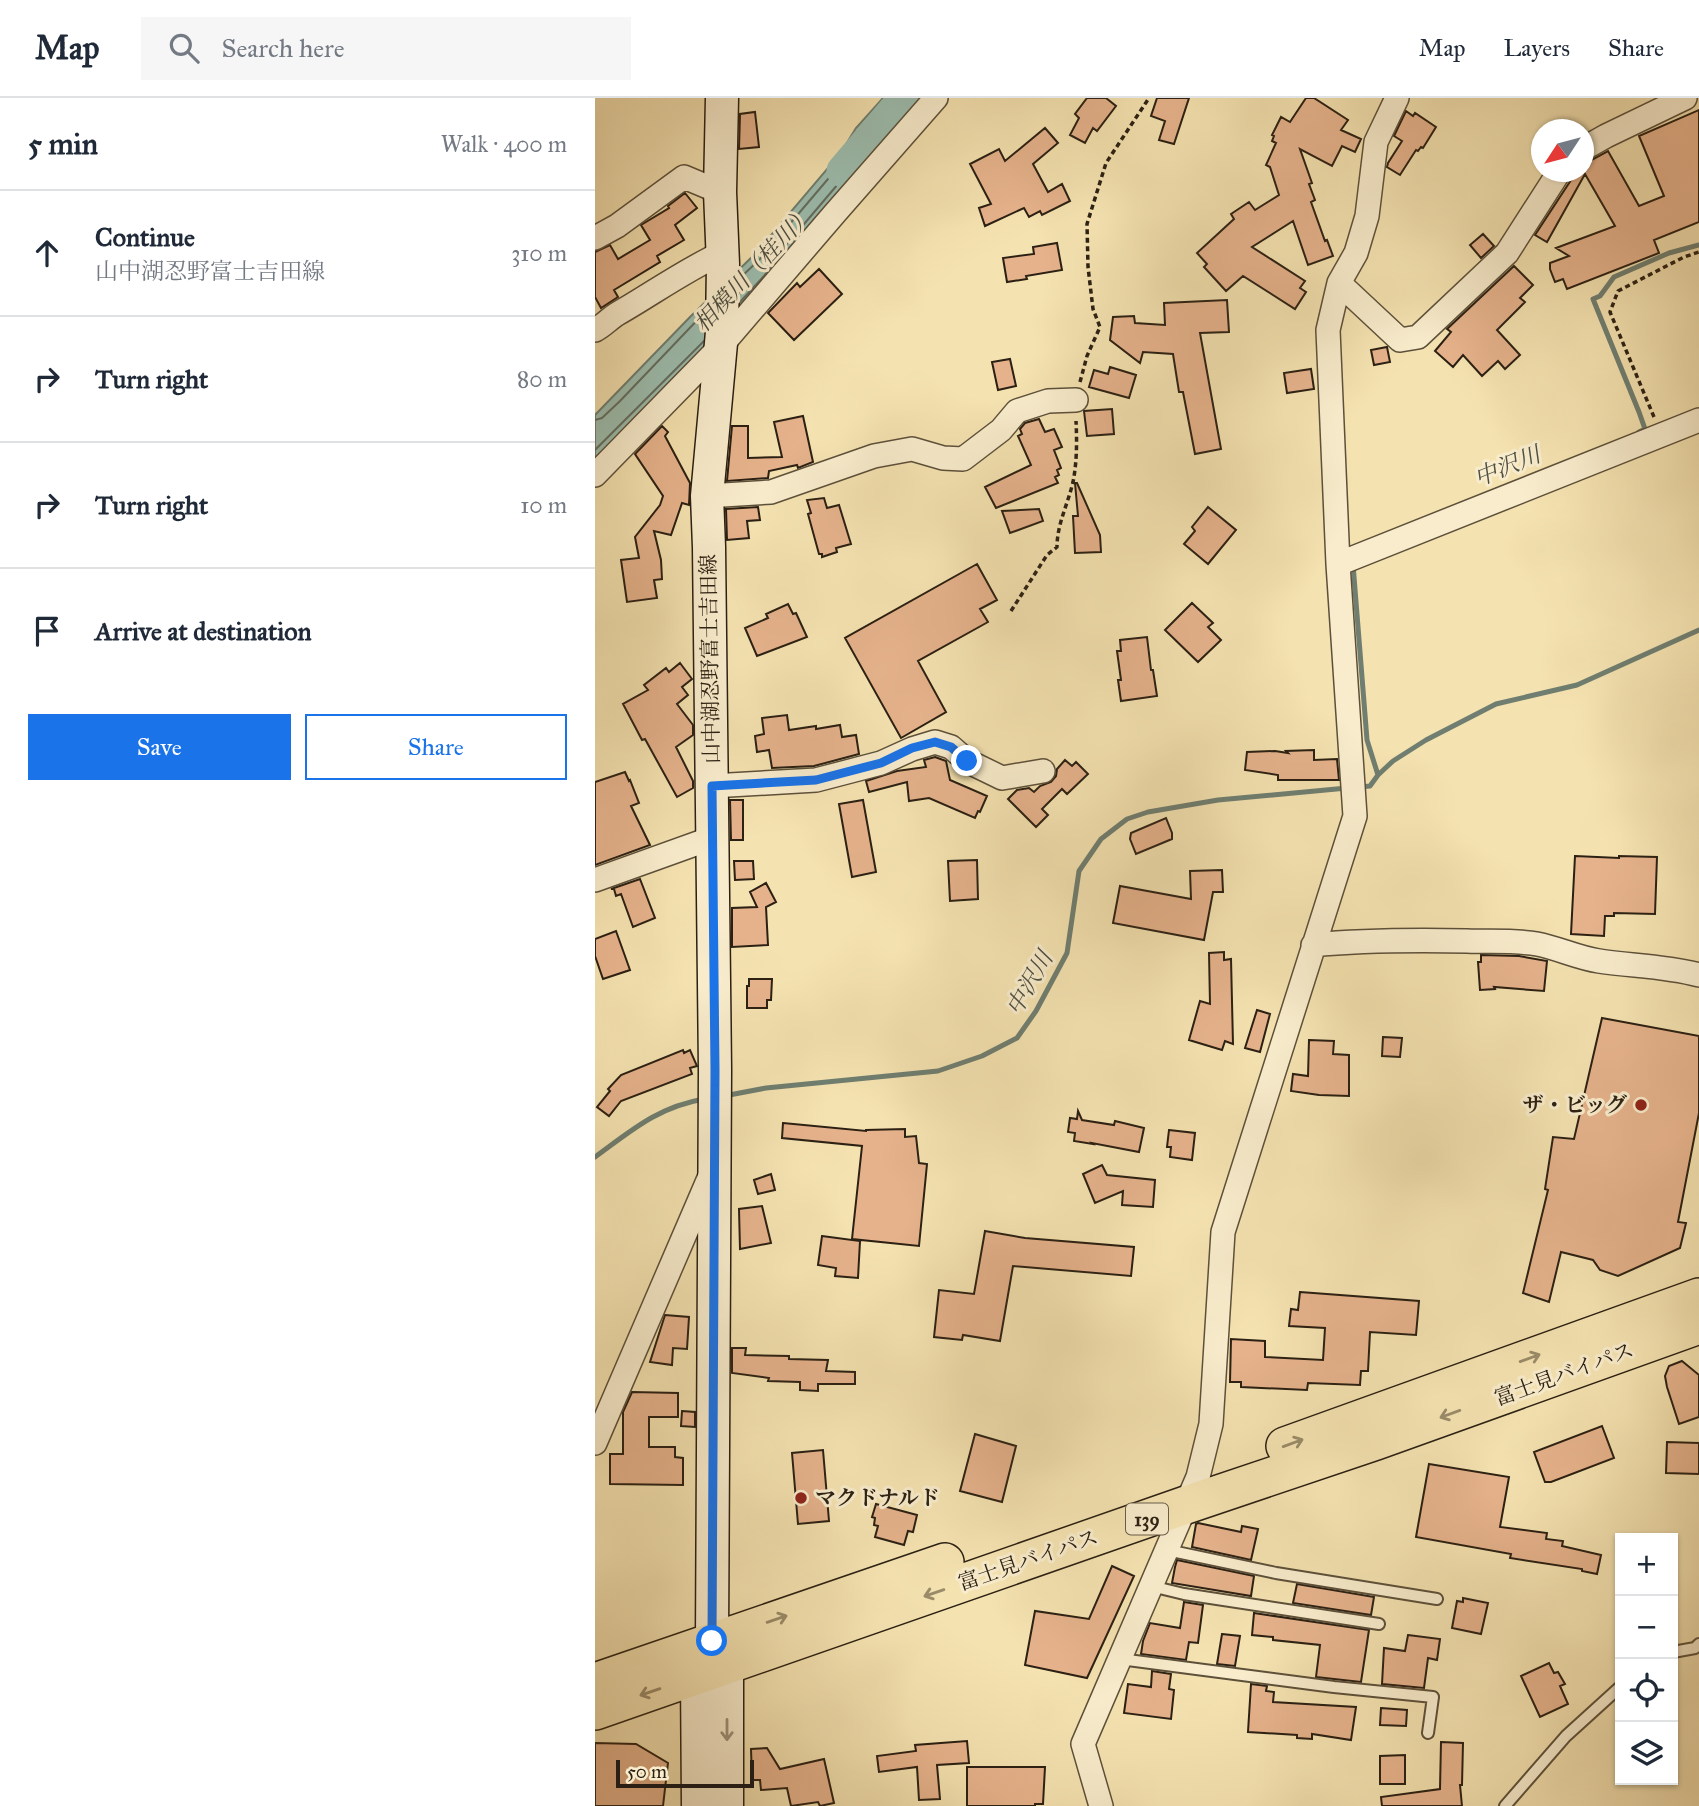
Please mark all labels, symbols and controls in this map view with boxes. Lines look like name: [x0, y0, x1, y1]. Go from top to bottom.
search box: [141, 17, 631, 80]
text: Map: [35, 28, 99, 68]
icon: search: [165, 29, 203, 67]
text: Search here: [221, 32, 345, 64]
text: Map: [1419, 33, 1466, 63]
text: Layers: [1504, 33, 1570, 63]
text: Share: [1608, 33, 1664, 63]
north arrow: [1531, 119, 1594, 182]
text: 5 min: [28, 126, 98, 162]
text: Walk · 400 m: [441, 130, 567, 158]
water label: 相模川（桂川）: [688, 201, 818, 337]
text: Continue: [95, 221, 195, 253]
icon: ahead: [28, 234, 66, 272]
text: 310 m: [511, 239, 567, 267]
text: 山中湖忍野富士吉田線: [95, 257, 325, 285]
icon: right: [28, 360, 66, 398]
text: Turn right: [95, 363, 208, 395]
text: 80 m: [517, 365, 567, 393]
water label: 中沢川: [1470, 439, 1547, 492]
icon: right: [28, 486, 66, 524]
text: Turn right: [95, 489, 208, 521]
text: 10 m: [520, 491, 567, 519]
street label: 山中湖忍野富士吉田線: [695, 554, 725, 764]
icon: arrive: [28, 612, 66, 650]
text: Arrive at destination: [95, 615, 312, 647]
button: Save: [28, 714, 291, 780]
button: Share: [305, 714, 567, 780]
route end: [951, 745, 982, 776]
water label: 中沢川: [1000, 944, 1060, 1020]
place label: ザ・ビッグ: [1523, 1092, 1627, 1118]
marker: ザ・ビッグ: [1633, 1097, 1649, 1113]
street label: 富士見バイパス: [1491, 1337, 1637, 1411]
one-way arrow: [1519, 1350, 1541, 1363]
one-way arrow: [1440, 1409, 1462, 1421]
one-way arrow: [1282, 1435, 1304, 1448]
place label: マクドナルド: [815, 1485, 940, 1511]
marker: マクドナルド: [793, 1490, 809, 1506]
road number: 139: [1126, 1504, 1168, 1534]
street label: 富士見バイパス: [954, 1524, 1102, 1596]
map controls: [1615, 1533, 1678, 1785]
button: +: [1615, 1533, 1678, 1596]
one-way arrow: [924, 1588, 946, 1600]
button: −: [1615, 1596, 1678, 1659]
one-way arrow: [765, 1612, 787, 1624]
route start: [696, 1625, 727, 1656]
button: locate: [1615, 1659, 1678, 1722]
one-way arrow: [640, 1687, 662, 1699]
one-way arrow: [720, 1718, 734, 1741]
button: layers: [1615, 1722, 1678, 1785]
scale bar: [616, 1757, 754, 1789]
text: 50 m: [627, 1760, 667, 1783]

